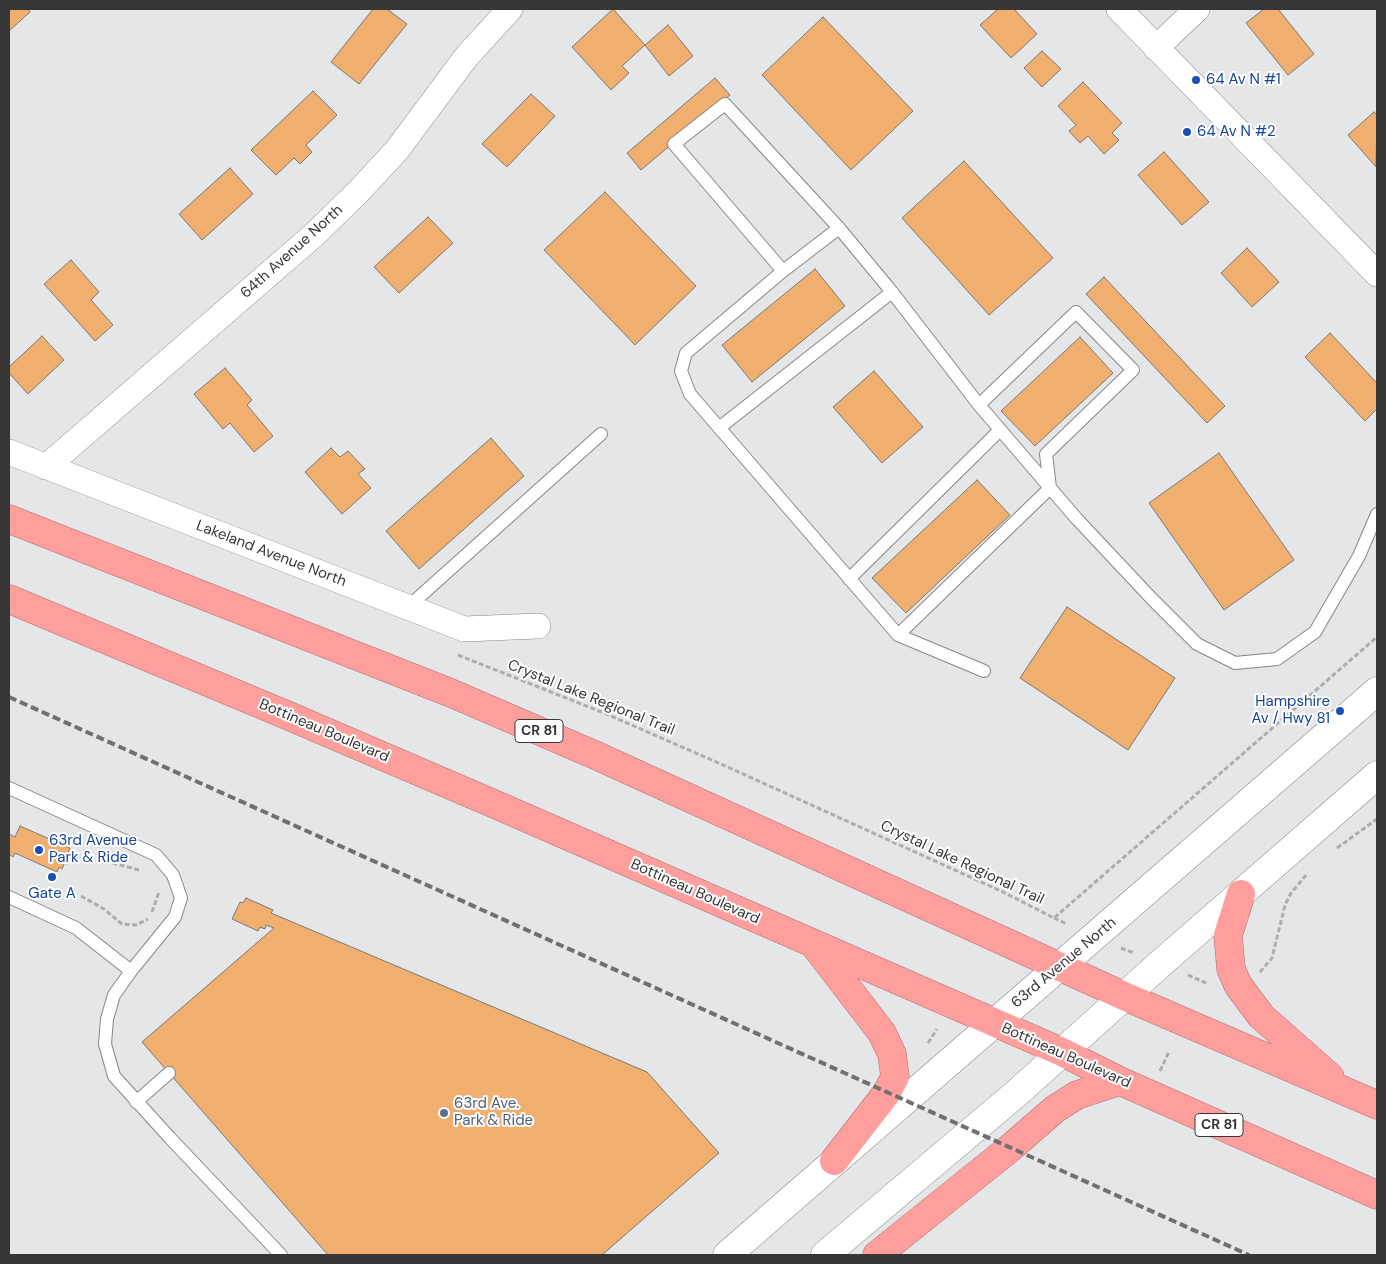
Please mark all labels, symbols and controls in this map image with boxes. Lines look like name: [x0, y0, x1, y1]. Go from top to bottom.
place label: 64 Av N #1: [1206, 71, 1281, 89]
marker: 64 Av N #1: [1190, 74, 1202, 86]
place label: 64 Av N #2: [1197, 123, 1276, 141]
marker: 64 Av N #2: [1181, 126, 1193, 138]
street label: 64th Avenue North: [237, 201, 347, 303]
street label: Lakeland Avenue North: [193, 517, 349, 591]
street label: Crystal Lake Regional Trail: [505, 656, 677, 740]
place label: Hampshire Av / Hwy 81: [1252, 693, 1330, 728]
street label: Bottineau Boulevard: [256, 695, 392, 767]
marker: Hampshire Av / Hwy 81: [1334, 705, 1346, 717]
road number: CR 81: [515, 719, 563, 742]
street label: Crystal Lake Regional Trail: [877, 817, 1047, 909]
place label: 63rd Avenue Park & Ride: [49, 832, 137, 867]
marker: 63rd Avenue Park & Ride: [33, 844, 45, 856]
street label: Bottineau Boulevard: [628, 855, 762, 929]
marker: Gate A: [46, 871, 58, 883]
place label: Gate A: [28, 885, 76, 903]
street label: 63rd Avenue North: [1008, 914, 1120, 1012]
street label: Bottineau Boulevard: [999, 1019, 1133, 1093]
place label: 63rd Ave. Park & Ride: [454, 1095, 533, 1130]
marker: 63rd Ave. Park & Ride: [438, 1107, 450, 1119]
road number: CR 81: [1195, 1114, 1243, 1136]

